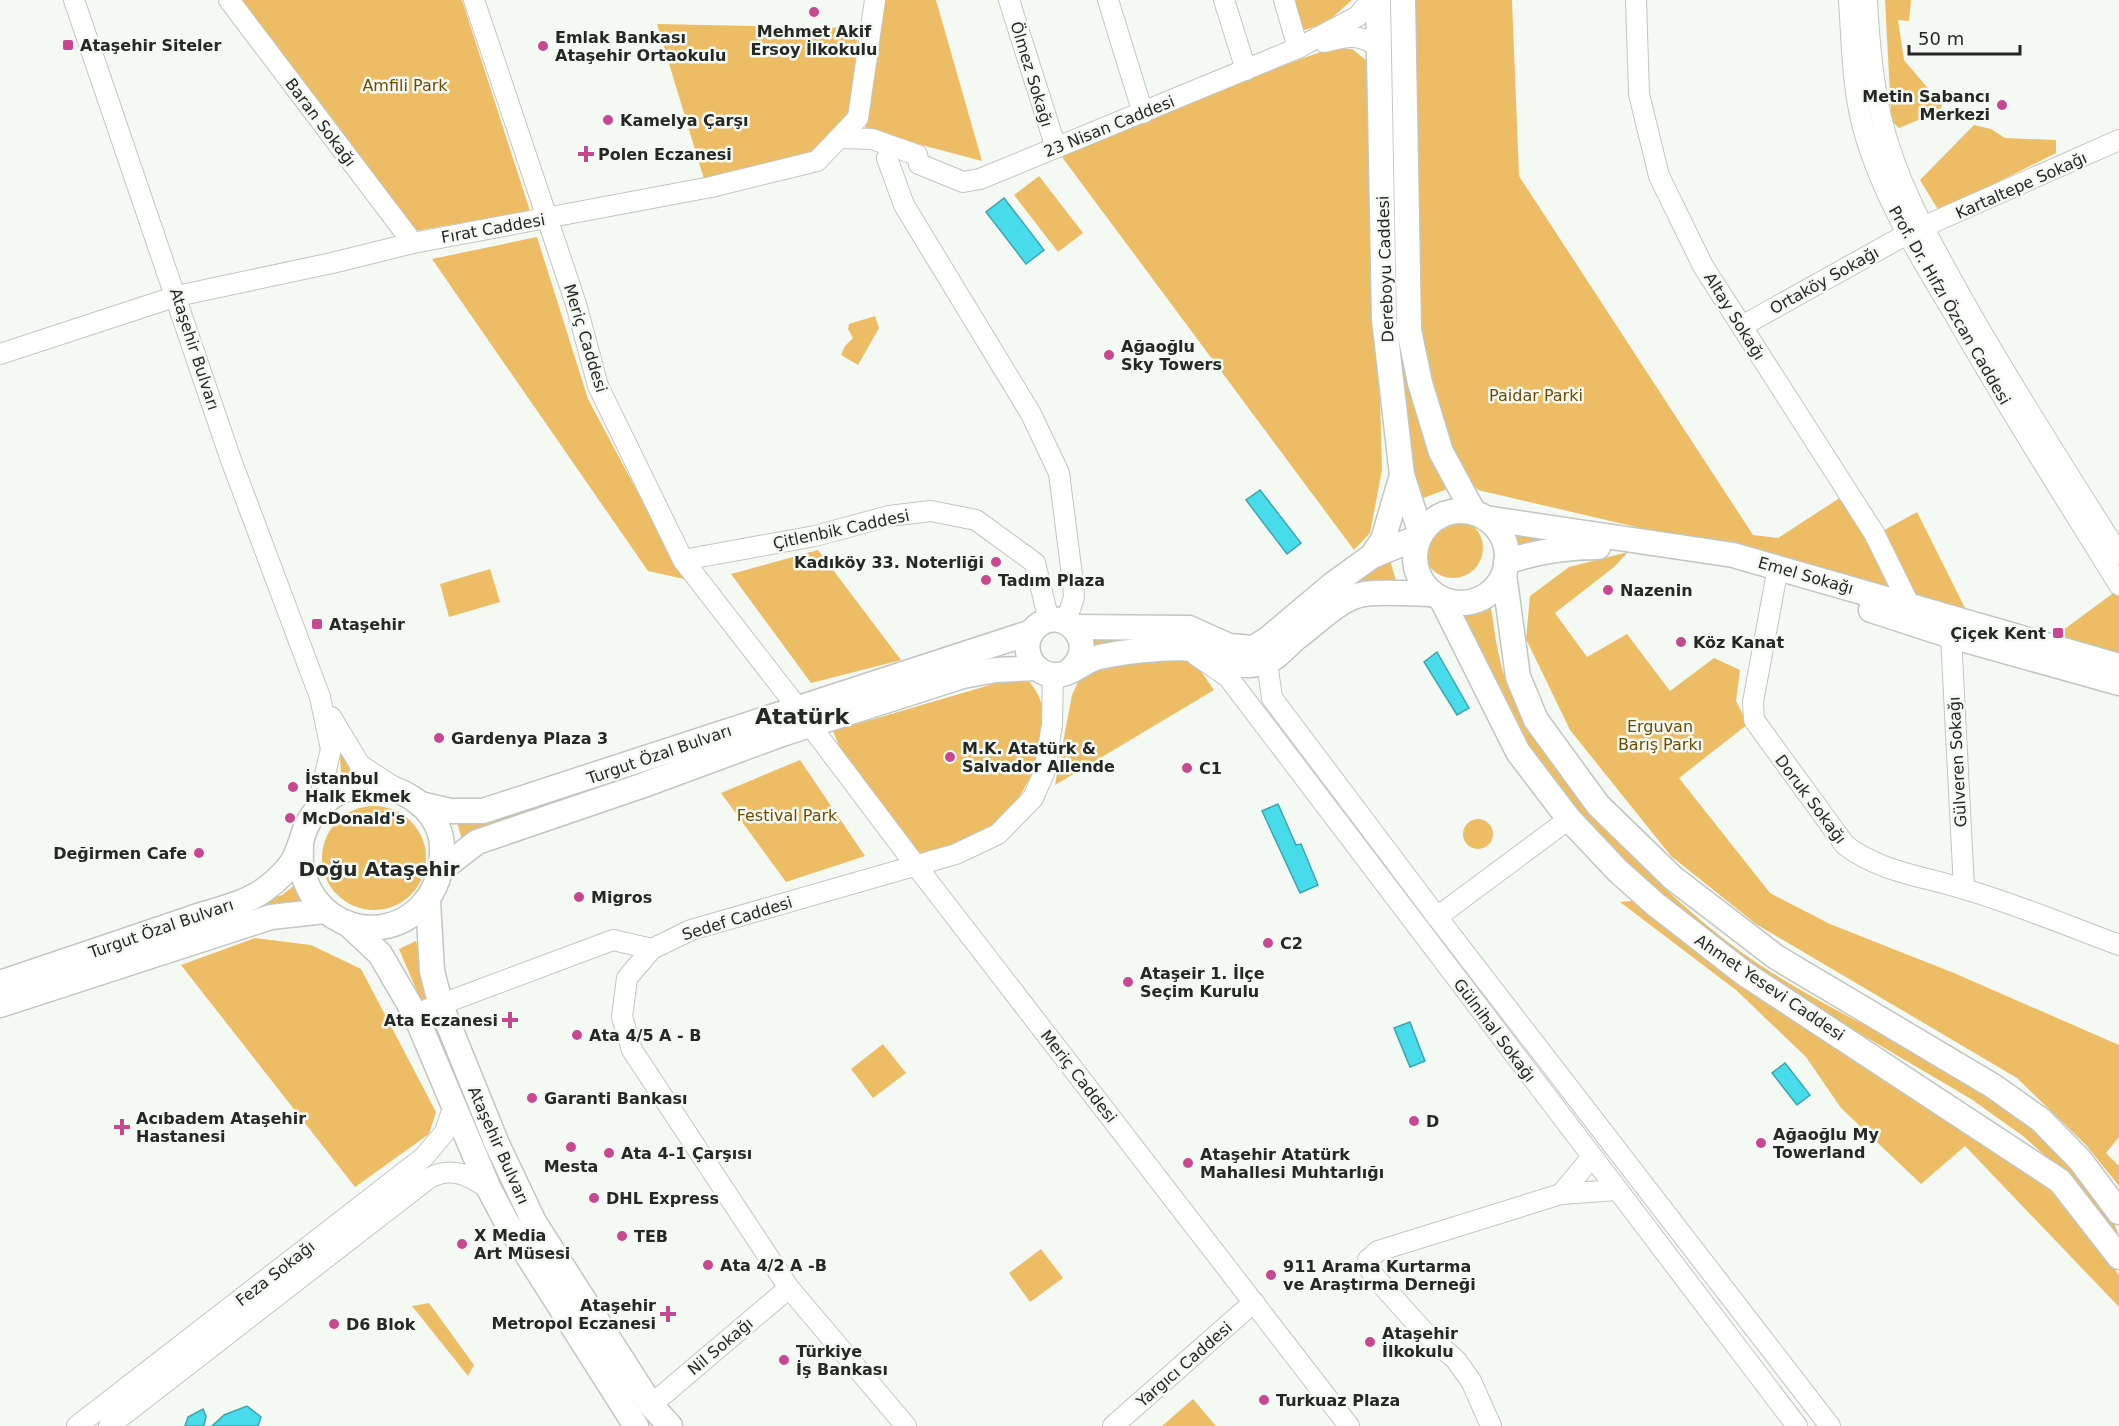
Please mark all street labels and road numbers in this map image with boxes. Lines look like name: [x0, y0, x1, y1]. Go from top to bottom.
street label: Ölmez Sokağı: [1006, 19, 1057, 129]
street label: Baran Sokağı: [281, 74, 360, 170]
street label: 23 Nisan Caddesi: [1041, 92, 1177, 161]
street label: Kartaltepe Sokağı: [1953, 148, 2090, 223]
street label: Dereboyu Caddesi: [1373, 195, 1398, 343]
street label: Prof. Dr. Hıfzı Özcan Caddesi: [1885, 202, 2014, 408]
street label: Fırat Caddesi: [440, 210, 547, 247]
street label: Ortaköy Sokağı: [1766, 243, 1882, 318]
street label: Altay Sokağı: [1700, 269, 1769, 363]
street label: Meriç Caddesi: [560, 282, 611, 395]
street label: Ataşehir Bulvarı: [166, 286, 223, 412]
street label: Çitlenbik Caddesi: [771, 506, 911, 553]
street label: Emel Sokağı: [1756, 553, 1856, 598]
street label: Gülveren Sokağı: [1945, 696, 1970, 828]
street label: Turgut Özal Bulvarı: [583, 721, 734, 788]
street label: Doruk Sokağı: [1771, 751, 1850, 848]
street label: Sedef Caddesi: [680, 893, 795, 944]
street label: Turgut Özal Bulvarı: [85, 895, 236, 962]
street label: Ahmet Yesevi Caddesi: [1691, 930, 1848, 1045]
street label: Gülnihal Sokağı: [1450, 975, 1540, 1086]
street label: Meriç Caddesi: [1036, 1026, 1121, 1126]
street label: Ataşehir Bulvarı: [464, 1083, 533, 1207]
street label: Feza Sokağı: [232, 1237, 319, 1310]
street label: Nil Sokağı: [684, 1314, 757, 1379]
street label: Yargıcı Caddesi: [1132, 1318, 1236, 1412]

